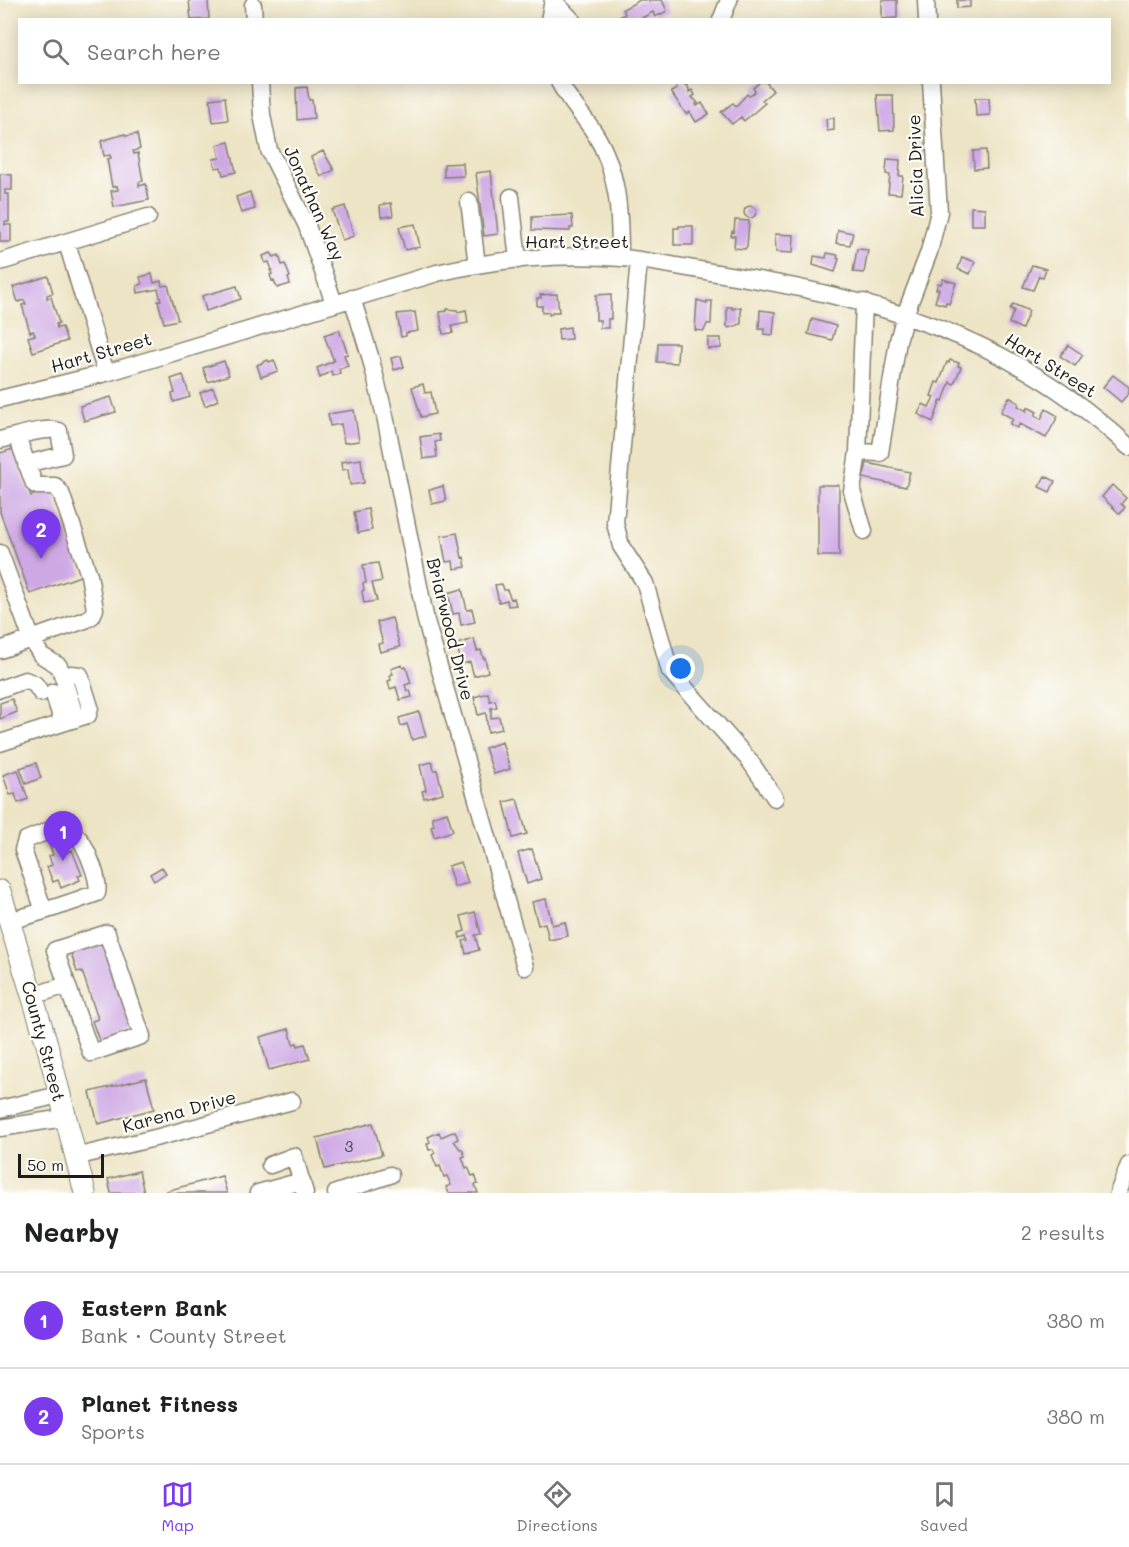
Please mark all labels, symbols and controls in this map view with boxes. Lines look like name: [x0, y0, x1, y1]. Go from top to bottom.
search box: [18, 18, 1111, 84]
icon: search: [39, 35, 72, 68]
text: Search here: [87, 37, 221, 66]
street label: Alicia Drive: [901, 114, 929, 218]
street label: Jonathan Way: [279, 142, 351, 264]
street label: Hart Street: [525, 229, 629, 253]
street label: Hart Street: [48, 326, 154, 378]
street label: Hart Street: [1001, 327, 1101, 403]
pin: 2: [22, 510, 60, 559]
street label: Briarwood Drive: [422, 555, 480, 703]
your location: [666, 654, 695, 683]
pin: 1: [44, 812, 82, 861]
street label: County Street: [16, 978, 72, 1104]
street label: Karena Drive: [119, 1084, 239, 1138]
house number: 3: [345, 1136, 354, 1156]
scale bar: [18, 1151, 104, 1178]
text: 50 m: [27, 1154, 64, 1175]
text: Nearby: [24, 1215, 119, 1249]
text: 2 results: [1021, 1219, 1105, 1245]
text: Eastern Bank: [81, 1293, 227, 1322]
text: 1: [39, 1307, 48, 1333]
text: 380 m: [1047, 1307, 1105, 1333]
text: Bank · County Street: [81, 1322, 287, 1348]
text: Planet Fitness: [81, 1389, 238, 1418]
text: 2: [38, 1403, 49, 1429]
text: 380 m: [1047, 1403, 1105, 1429]
text: Sports: [81, 1418, 145, 1444]
tab: Map: [161, 1478, 194, 1535]
tab: Directions: [517, 1478, 598, 1535]
tab: Saved: [920, 1478, 968, 1535]

